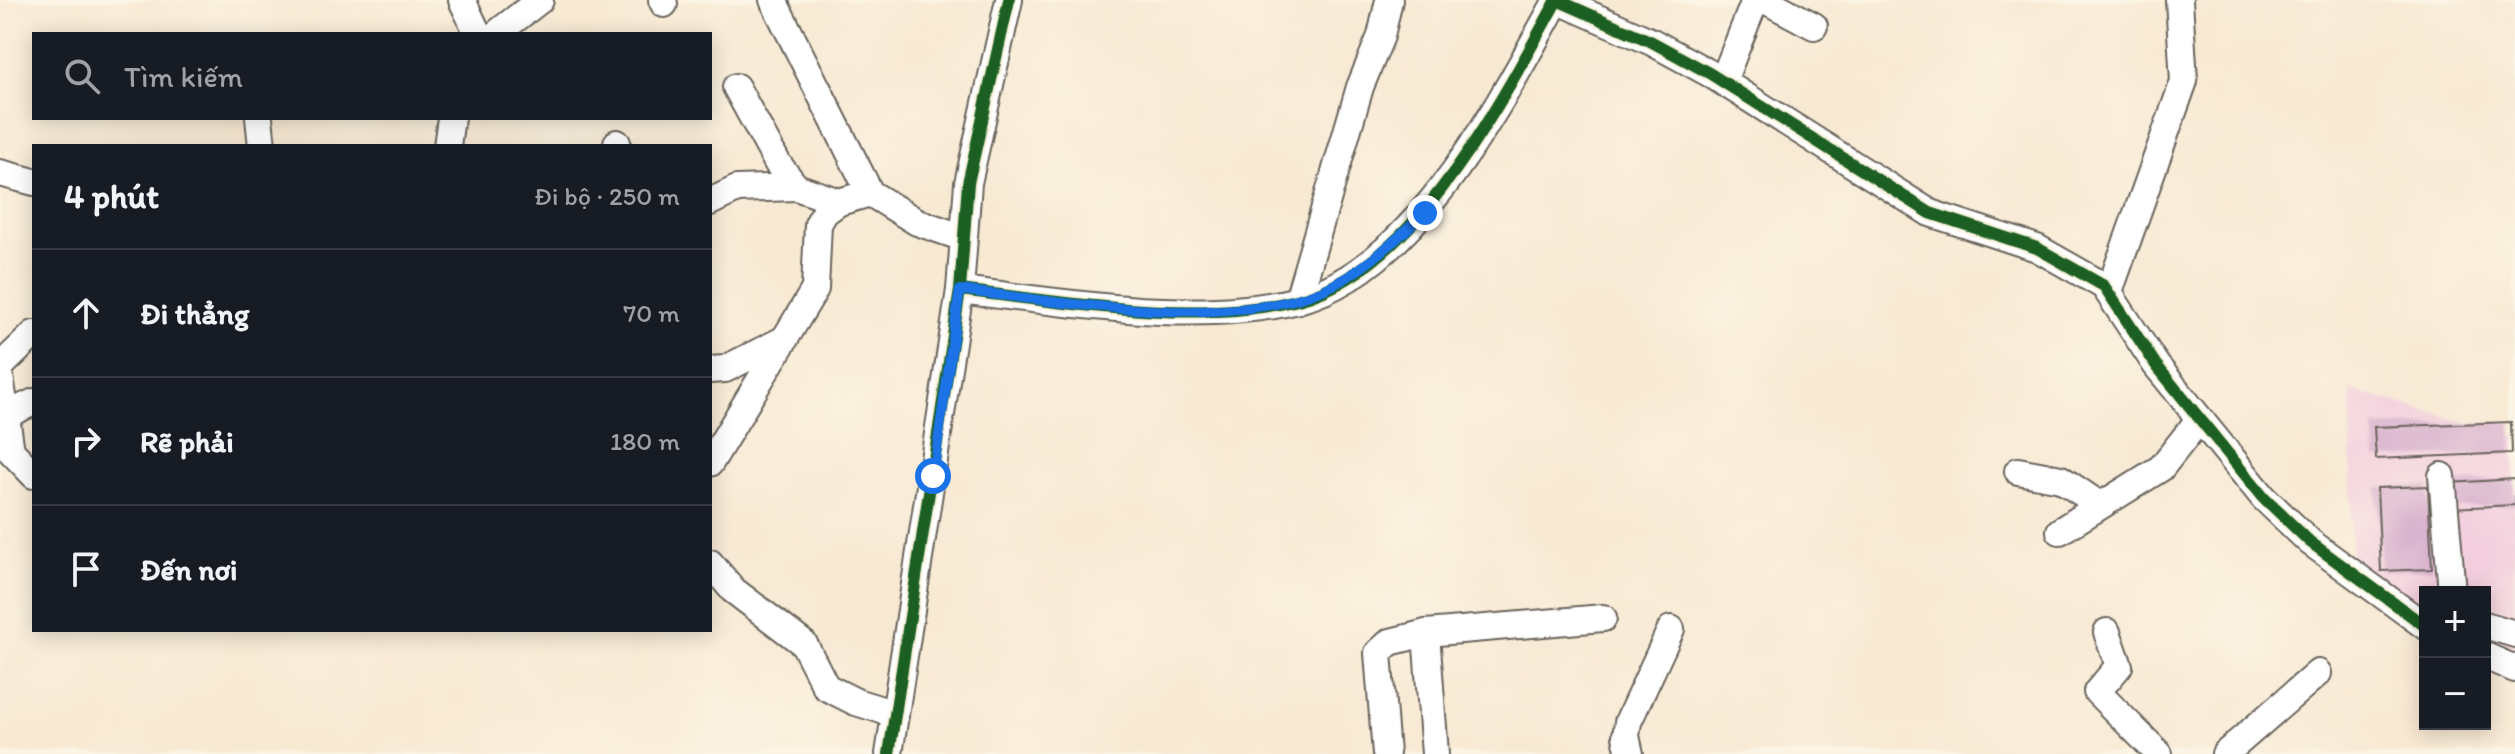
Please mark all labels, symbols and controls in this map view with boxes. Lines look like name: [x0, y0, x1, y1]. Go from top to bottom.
search box: [32, 32, 712, 120]
icon: search: [60, 54, 104, 98]
text: Tìm kiếm: [124, 58, 243, 95]
text: 4 phút: [64, 176, 159, 217]
text: Đi bộ · 250 m: [534, 180, 680, 212]
route end: [1407, 195, 1443, 231]
icon: ahead: [64, 291, 108, 335]
text: Đi thẳng: [140, 295, 249, 332]
text: 70 m: [623, 297, 680, 329]
icon: right: [64, 419, 108, 463]
text: Rẽ phải: [140, 423, 234, 460]
text: 180 m: [610, 425, 680, 457]
route start: [915, 458, 951, 494]
icon: arrive: [64, 547, 108, 591]
text: Đến nơi: [140, 551, 238, 588]
map controls: [2419, 586, 2491, 730]
button: +: [2419, 586, 2491, 658]
button: −: [2419, 658, 2491, 730]

